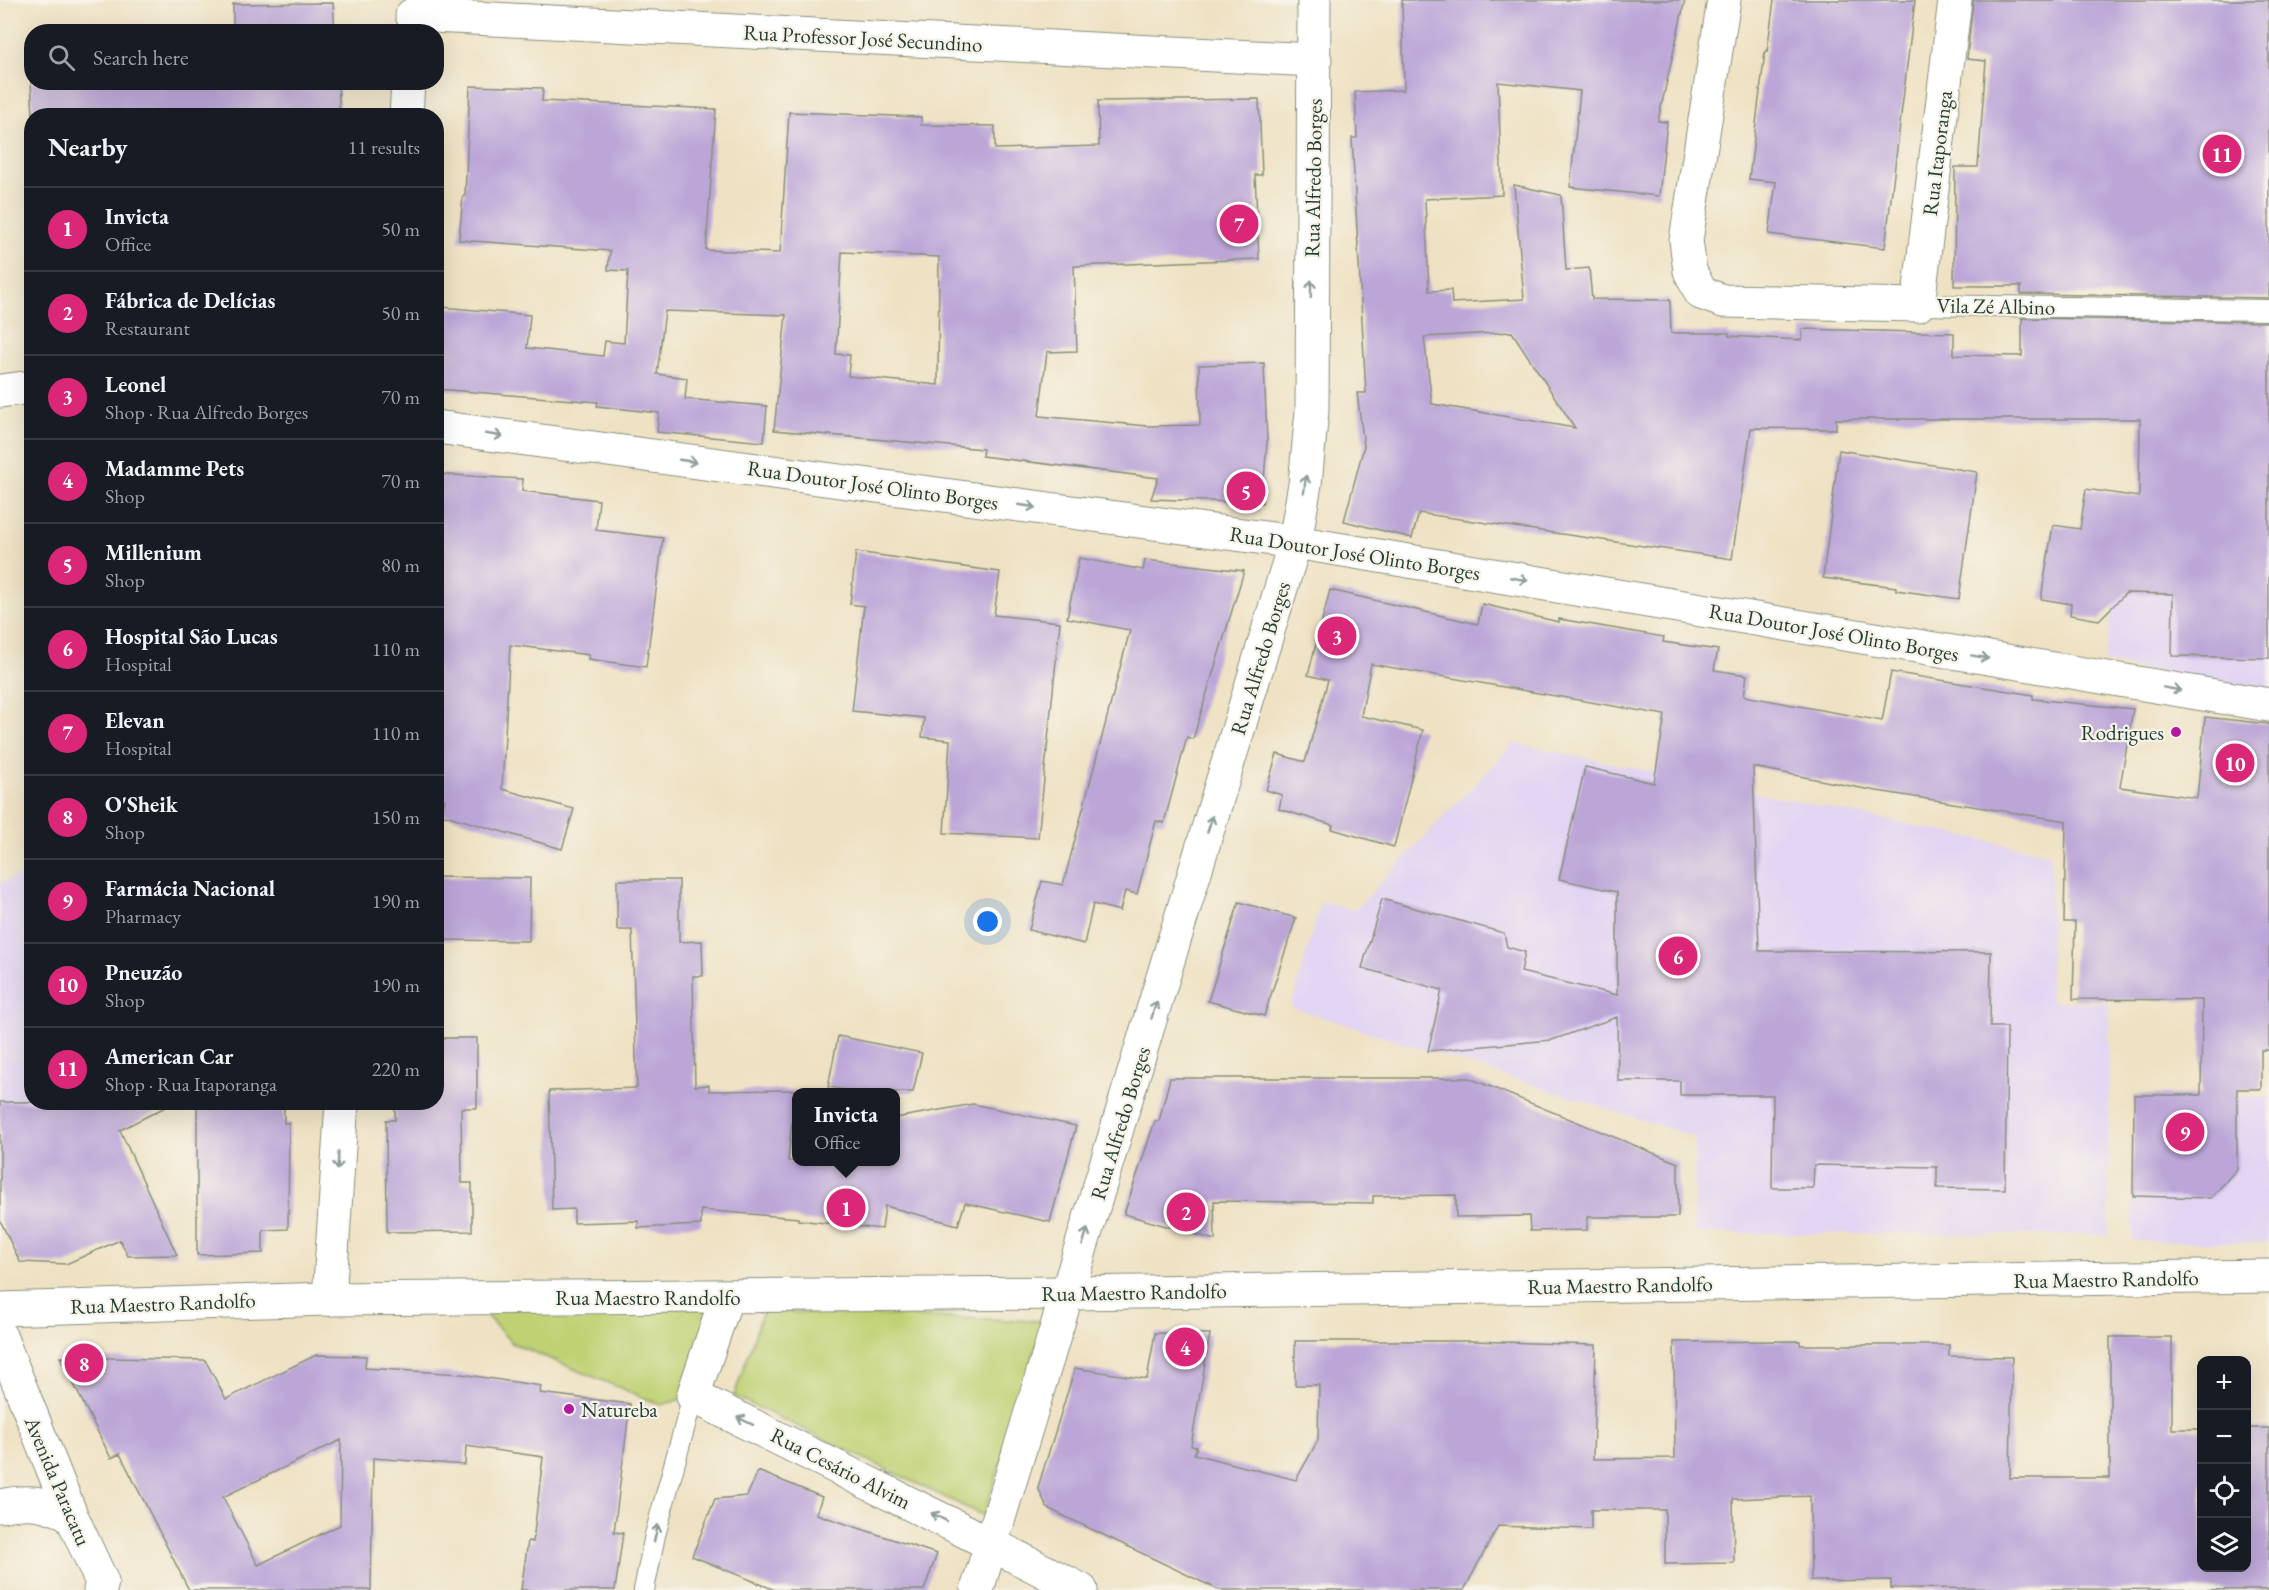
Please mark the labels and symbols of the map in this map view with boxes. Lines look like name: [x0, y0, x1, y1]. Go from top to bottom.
street label: Rua Professor José Secundino: [743, 18, 983, 58]
street label: Rua Itaporanga: [1916, 88, 1958, 217]
street label: Rua Alfredo Borges: [1298, 98, 1328, 258]
pin: 11: [2202, 132, 2242, 176]
pin: 7: [1220, 202, 1258, 246]
one-way arrow: [1305, 280, 1317, 300]
street label: Vila Zé Albino: [1937, 291, 2055, 321]
one-way arrow: [484, 429, 504, 440]
street label: Rua Doutor José Olinto Borges: [746, 454, 1000, 516]
one-way arrow: [677, 455, 697, 466]
pin: 5: [1226, 468, 1266, 514]
one-way arrow: [1299, 474, 1310, 494]
one-way arrow: [1016, 501, 1036, 512]
street label: Rua Doutor José Olinto Borges: [1228, 520, 1482, 586]
one-way arrow: [1508, 574, 1528, 585]
street label: Rua Alfredo Borges: [1224, 578, 1296, 738]
street label: Rua Doutor José Olinto Borges: [1707, 597, 1961, 667]
pin: 3: [1318, 614, 1356, 658]
one-way arrow: [1970, 651, 1990, 662]
one-way arrow: [2162, 684, 2182, 695]
place label: Rodrigues: [2081, 719, 2164, 746]
marker: Rodrigues: [2169, 725, 2183, 739]
pin: 10: [2216, 740, 2254, 786]
one-way arrow: [1205, 815, 1216, 834]
your location: [973, 907, 1002, 936]
pin: 6: [1658, 934, 1698, 978]
one-way arrow: [1149, 1001, 1160, 1020]
street label: Rua Alfredo Borges: [1084, 1043, 1156, 1203]
pin: 9: [2166, 1110, 2204, 1154]
one-way arrow: [332, 1150, 343, 1170]
pin: 1: [826, 1186, 866, 1230]
pin: 2: [1166, 1190, 1206, 1234]
one-way arrow: [1080, 1228, 1091, 1247]
street label: Rua Maestro Randolfo: [2013, 1264, 2199, 1294]
street label: Rua Maestro Randolfo: [1527, 1270, 1713, 1300]
street label: Rua Maestro Randolfo: [1041, 1277, 1227, 1307]
street label: Rua Maestro Randolfo: [555, 1284, 741, 1311]
street label: Rua Maestro Randolfo: [70, 1286, 256, 1320]
pin: 4: [1166, 1324, 1204, 1370]
pin: 8: [64, 1340, 104, 1386]
place label: Natureba: [581, 1396, 658, 1423]
marker: Natureba: [562, 1402, 576, 1416]
street label: Avenida Paracatu: [18, 1411, 97, 1550]
one-way arrow: [737, 1414, 755, 1426]
street label: Rua Cesário Alvim: [766, 1421, 916, 1515]
one-way arrow: [930, 1511, 948, 1523]
one-way arrow: [650, 1523, 662, 1542]

